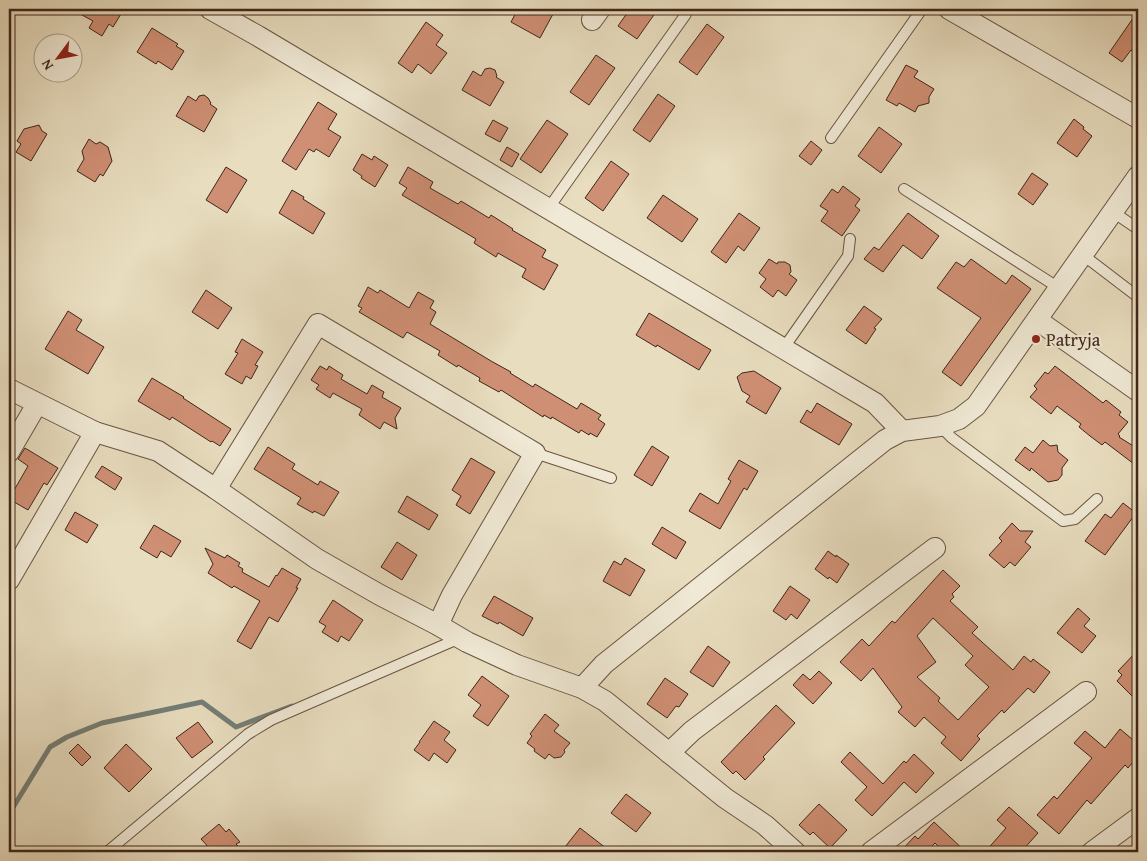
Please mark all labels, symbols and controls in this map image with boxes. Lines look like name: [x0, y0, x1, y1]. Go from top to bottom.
north arrow: [32, 32, 82, 82]
text: N: [36, 55, 58, 74]
place label: Patryja: [1046, 326, 1101, 353]
marker: Patryja: [1030, 333, 1042, 345]

